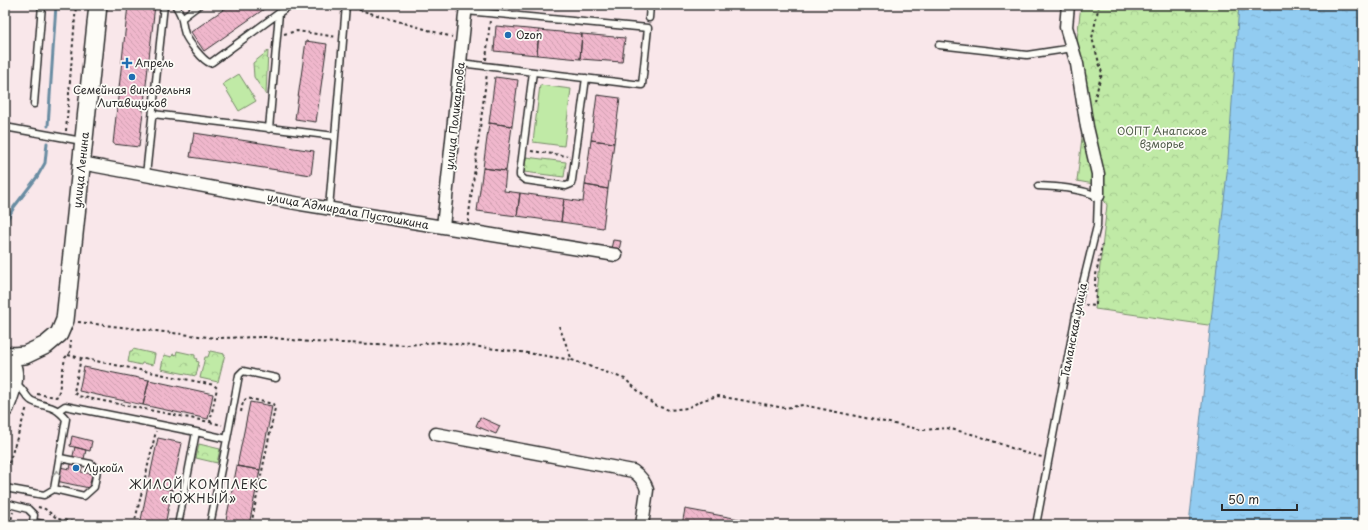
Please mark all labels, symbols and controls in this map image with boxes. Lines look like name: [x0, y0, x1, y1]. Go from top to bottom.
place label: Ozon: [516, 26, 542, 43]
marker: Ozon: [503, 30, 513, 40]
place label: Апрель: [135, 54, 174, 71]
marker: Апрель: [122, 58, 132, 68]
street label: улица Поликарпова: [440, 61, 469, 171]
marker: Семейная винодельня Литавщуков: [127, 72, 137, 82]
place label: Семейная винодельня Литавщуков: [73, 81, 191, 111]
park label: ООПТ Анапское взморье: [1117, 122, 1207, 152]
street label: улица Ленина: [68, 131, 93, 209]
street label: улица Адмирала Пустошкина: [266, 188, 430, 233]
street label: Таманская улица: [1056, 281, 1091, 379]
place label: Лукойл: [84, 459, 124, 476]
marker: Лукойл: [71, 463, 81, 473]
one-way arrow: [52, 470, 60, 477]
district label: ЖИЛОЙ КОМПЛЕКС «ЮЖНЫЙ»: [129, 475, 268, 507]
scale bar: [1222, 486, 1297, 512]
text: 50 m: [1228, 490, 1259, 508]

